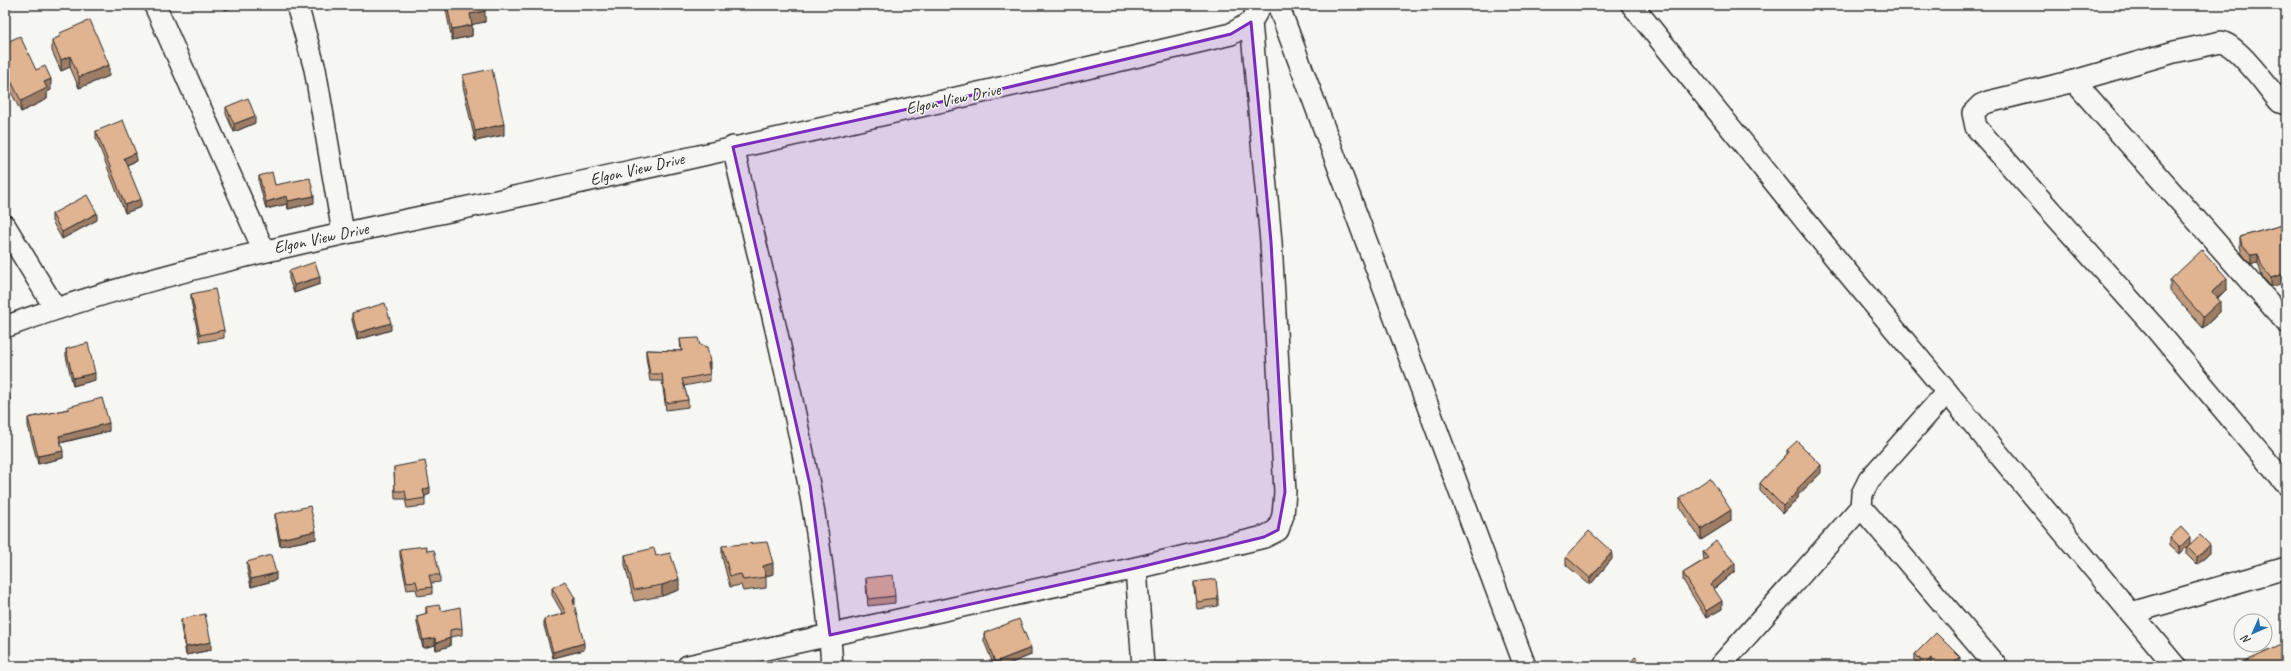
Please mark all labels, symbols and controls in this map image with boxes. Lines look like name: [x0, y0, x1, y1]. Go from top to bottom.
street label: Elgon View Drive: [904, 78, 1004, 119]
street label: Elgon View Drive: [588, 148, 688, 190]
street label: Elgon View Drive: [272, 217, 372, 258]
north arrow: [2233, 613, 2273, 653]
text: N: [2237, 631, 2253, 647]

